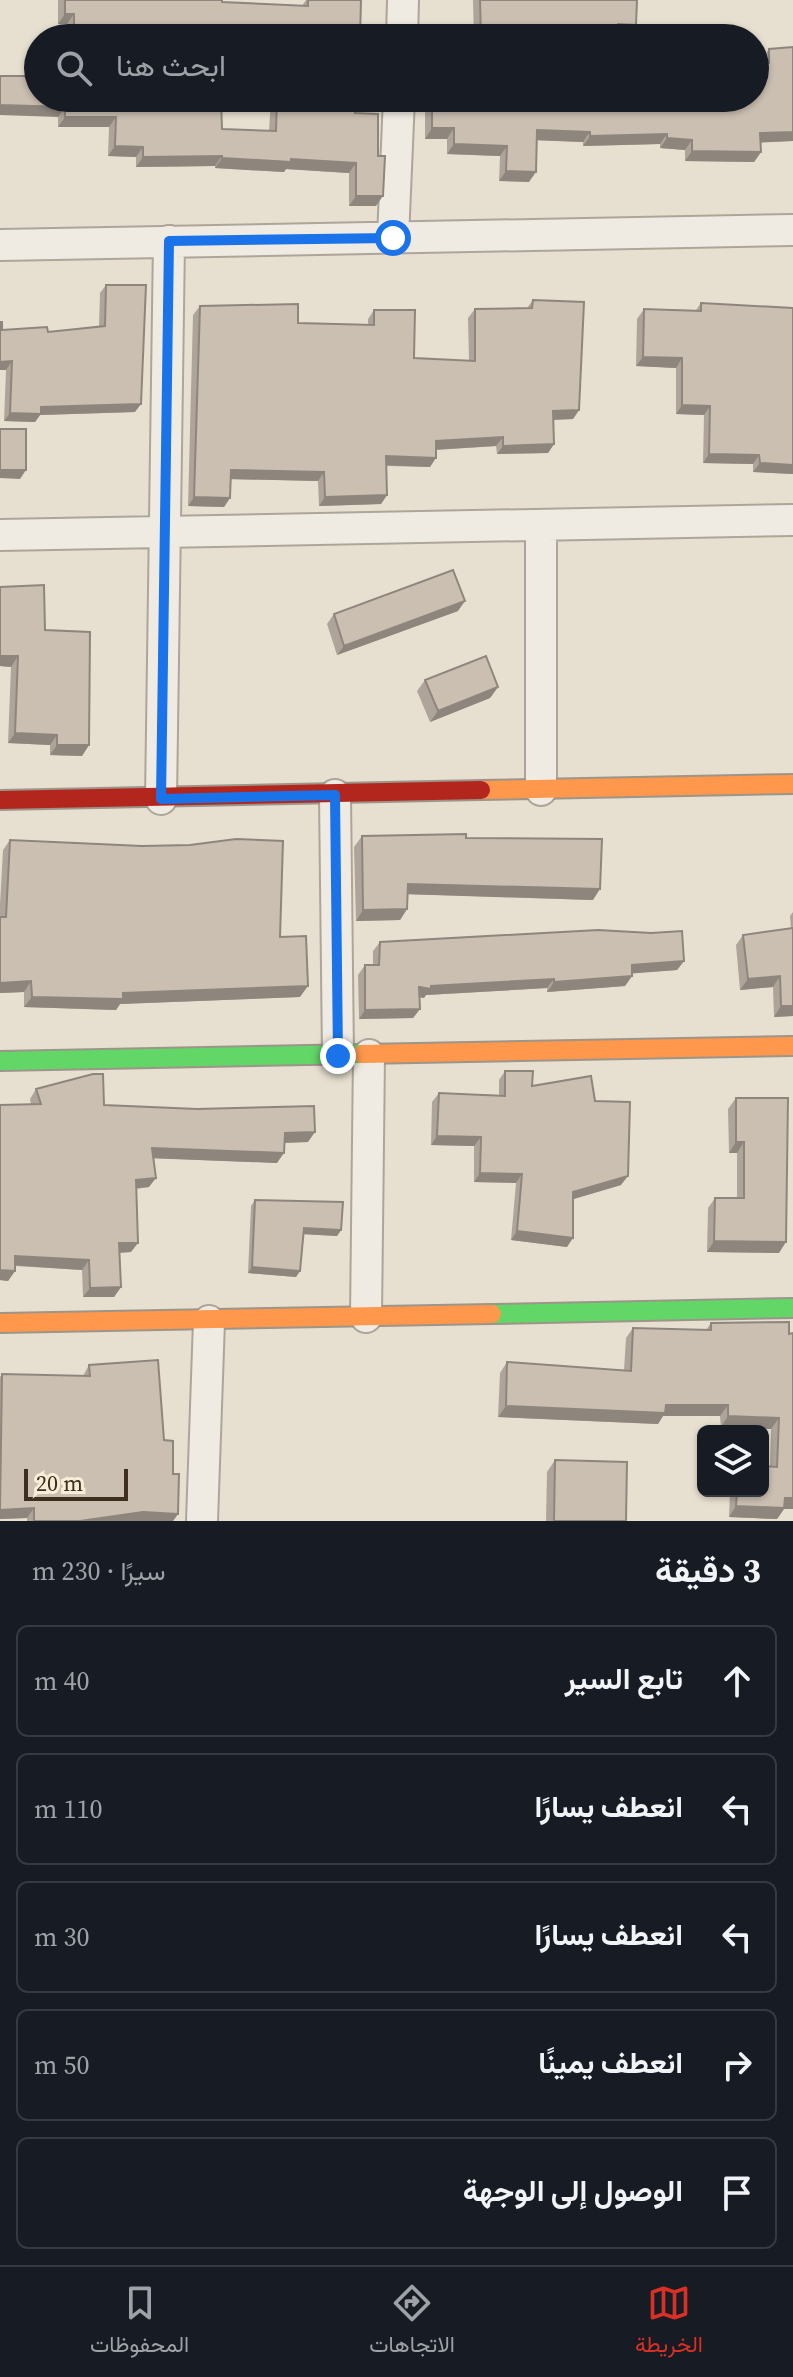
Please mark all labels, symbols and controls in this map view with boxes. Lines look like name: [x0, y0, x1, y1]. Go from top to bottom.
search box: [24, 24, 769, 112]
text: ابحث هنا: [116, 45, 226, 86]
icon: search: [52, 46, 96, 90]
route start: [375, 220, 411, 256]
route end: [320, 1038, 356, 1074]
map controls: [697, 1425, 769, 1497]
button: layers: [697, 1425, 769, 1497]
scale bar: [24, 1465, 128, 1501]
text: 20 m: [36, 1468, 83, 1498]
text: 3 دقيقة: [655, 1547, 761, 1593]
text: سيرًا · 230 m: [32, 1553, 166, 1589]
text: تابع السير: [565, 1658, 683, 1699]
icon: ahead: [715, 1659, 759, 1703]
text: 40 m: [34, 1663, 90, 1699]
text: انعطف يسارًا: [535, 1786, 683, 1827]
icon: left: [715, 1787, 759, 1831]
text: 110 m: [34, 1791, 103, 1827]
text: انعطف يسارًا: [535, 1914, 683, 1955]
icon: left: [715, 1915, 759, 1959]
text: 30 m: [34, 1919, 90, 1955]
text: انعطف يمينًا: [538, 2042, 683, 2083]
icon: right: [715, 2043, 759, 2087]
text: 50 m: [34, 2047, 90, 2083]
text: الوصول إلى الوجهة: [463, 2170, 683, 2211]
icon: arrive: [715, 2171, 759, 2215]
tab: المحفوظات: [90, 2281, 189, 2364]
tab: الاتجاهات: [369, 2281, 455, 2364]
tab: الخريطة: [635, 2281, 703, 2364]

